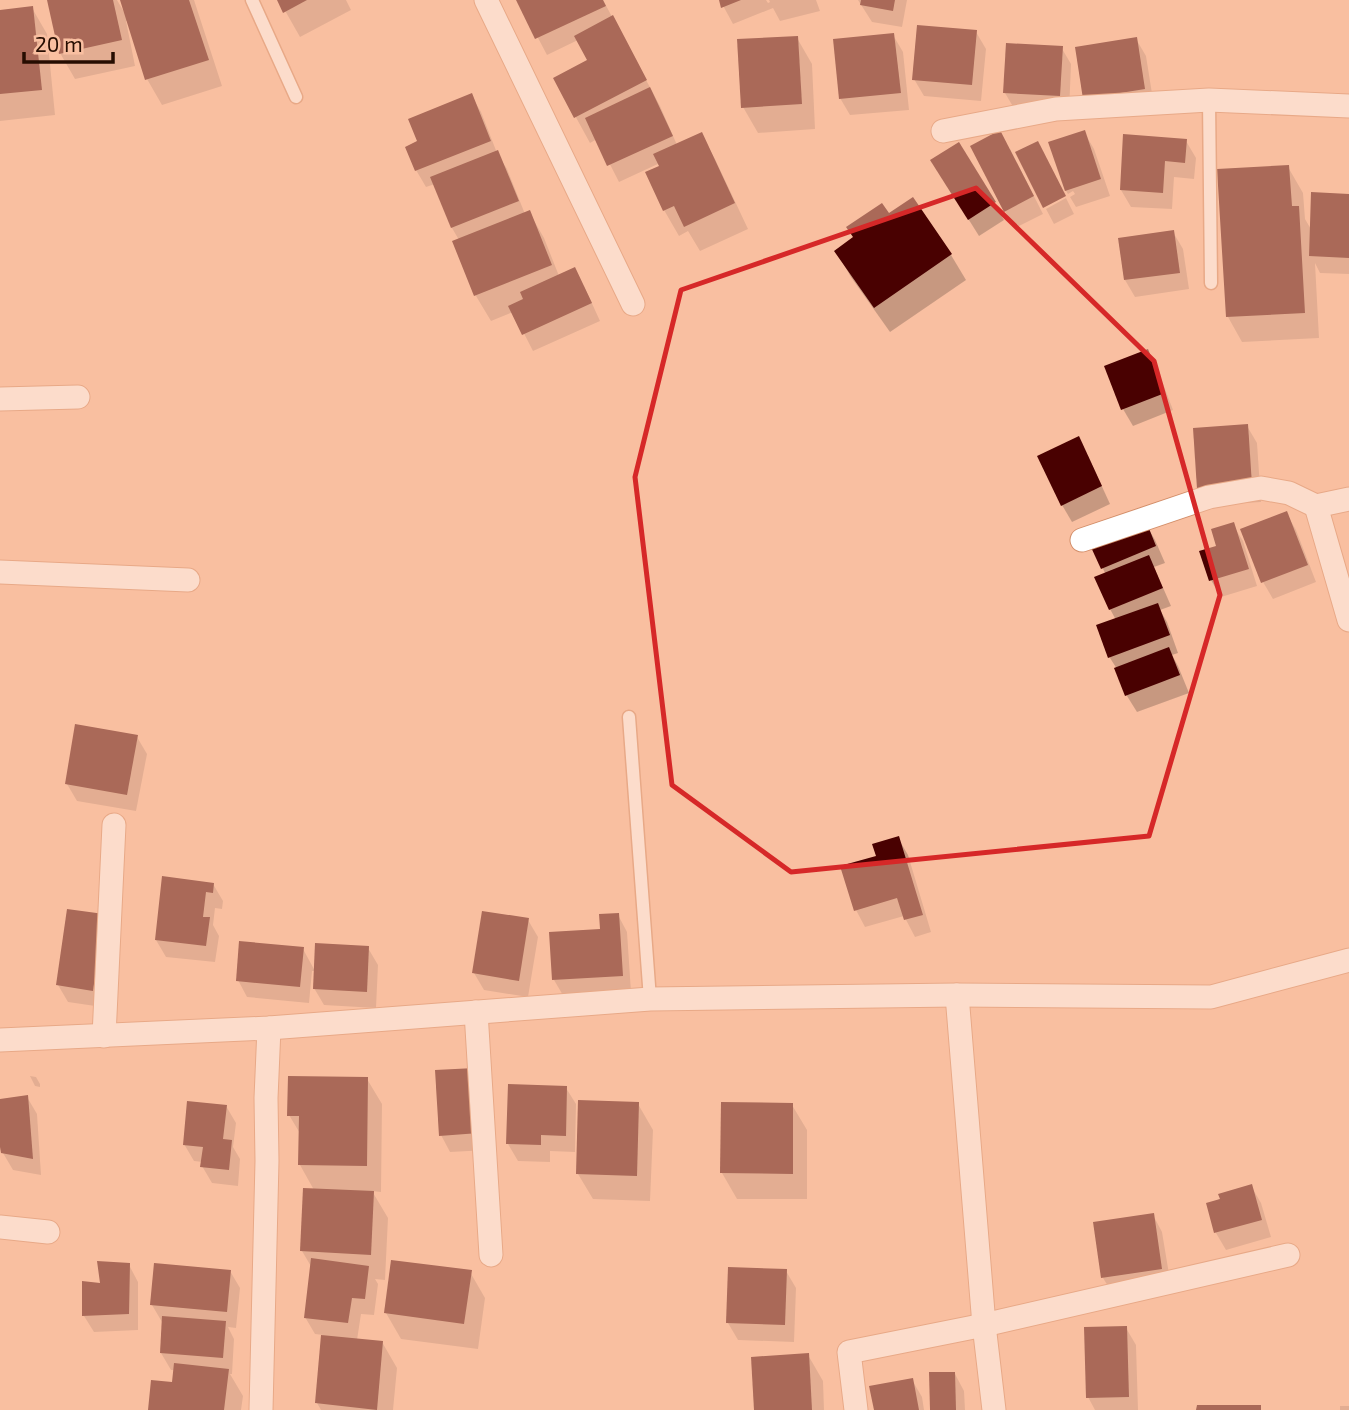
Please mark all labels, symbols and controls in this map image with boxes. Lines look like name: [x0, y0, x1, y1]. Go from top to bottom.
scale bar: [24, 21, 114, 65]
text: 20 m: [35, 31, 83, 56]

